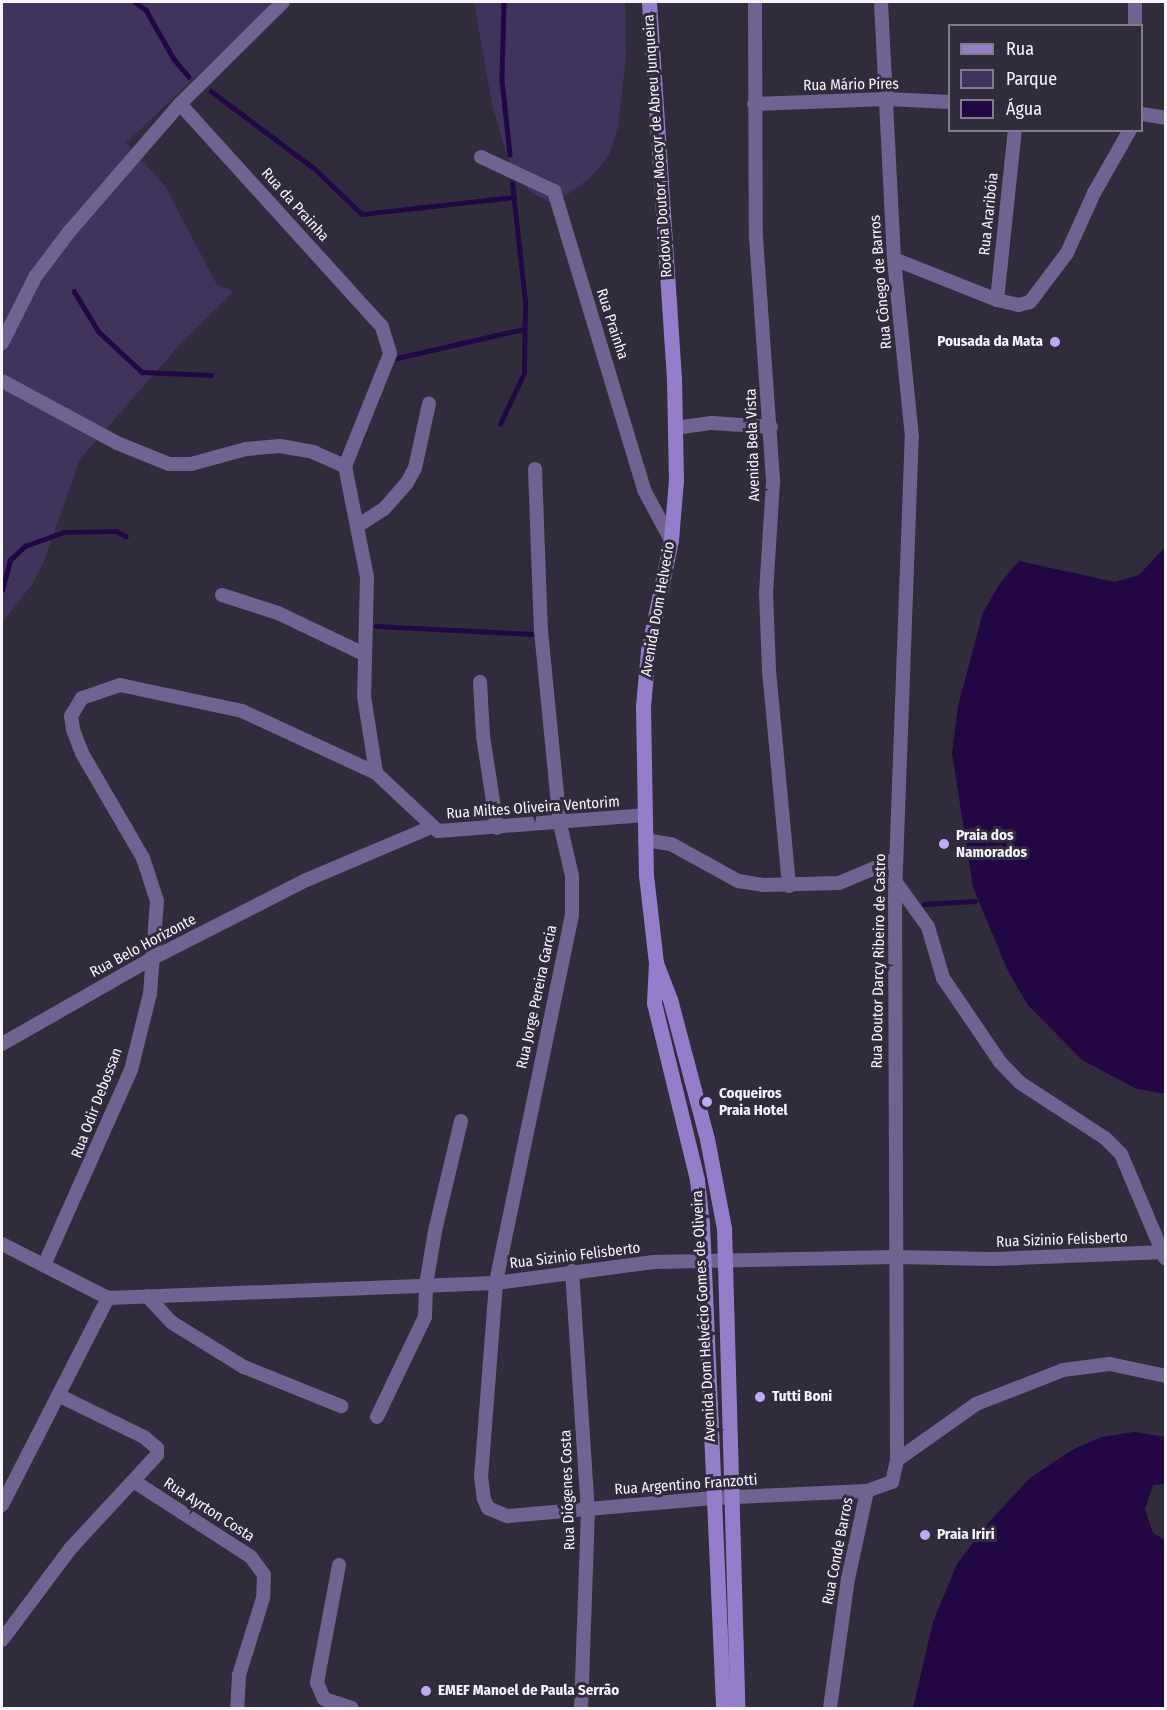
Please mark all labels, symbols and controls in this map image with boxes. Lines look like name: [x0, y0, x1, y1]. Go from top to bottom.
street label: Rodovia Doutor Moacyr de Abreu Junqueira: [640, 14, 676, 278]
legend: [948, 24, 1143, 132]
text: Rua: [1006, 38, 1034, 60]
text: Parque: [1006, 68, 1057, 90]
street label: Rua Mário Pires: [803, 75, 899, 95]
text: Água: [1006, 98, 1042, 120]
street label: Rua da Prainha: [257, 165, 333, 245]
street label: Rua Araribóia: [976, 172, 1002, 256]
street label: Rua Cônego de Barros: [866, 214, 896, 350]
street label: Rua Prainha: [592, 286, 632, 362]
place label: Pousada da Mata: [937, 333, 1043, 351]
marker: Pousada da Mata: [1048, 335, 1062, 349]
street label: Avenida Bela Vista: [742, 388, 764, 502]
street label: Avenida Dom Helvecio: [637, 540, 679, 678]
street label: Rua Miltes Oliveira Ventorim: [446, 793, 620, 823]
place label: Praia dos Namorados: [956, 826, 1027, 861]
marker: Praia dos Namorados: [937, 837, 951, 851]
street label: Rua Doutor Darcy Ribeiro de Castro: [868, 853, 890, 1069]
street label: Rua Belo Horizonte: [87, 910, 199, 982]
street label: Rua Jorge Pereira Garcia: [513, 924, 561, 1070]
street label: Rua Odir Debossan: [68, 1045, 126, 1161]
place label: Coqueiros Praia Hotel: [719, 1084, 788, 1119]
marker: Coqueiros Praia Hotel: [700, 1095, 714, 1109]
street label: Avenida Dom Helvécio Gomes de Oliveira: [688, 1190, 720, 1442]
street label: Rua Sizinio Felisberto: [996, 1229, 1128, 1251]
street label: Rua Sizinio Felisberto: [509, 1239, 641, 1273]
place label: Tutti Boni: [772, 1388, 832, 1406]
marker: Tutti Boni: [753, 1390, 767, 1404]
street label: Rua Diógenes Costa: [557, 1429, 579, 1551]
street label: Rua Argentino Franzotti: [614, 1471, 758, 1499]
street label: Rua Ayrton Costa: [160, 1474, 258, 1546]
street label: Rua Conde Barros: [819, 1496, 857, 1606]
place label: Praia Iriri: [937, 1526, 995, 1544]
marker: Praia Iriri: [918, 1528, 932, 1542]
place label: EMEF Manoel de Paula Serrão: [438, 1682, 619, 1700]
marker: EMEF Manoel de Paula Serrão: [419, 1684, 433, 1698]

